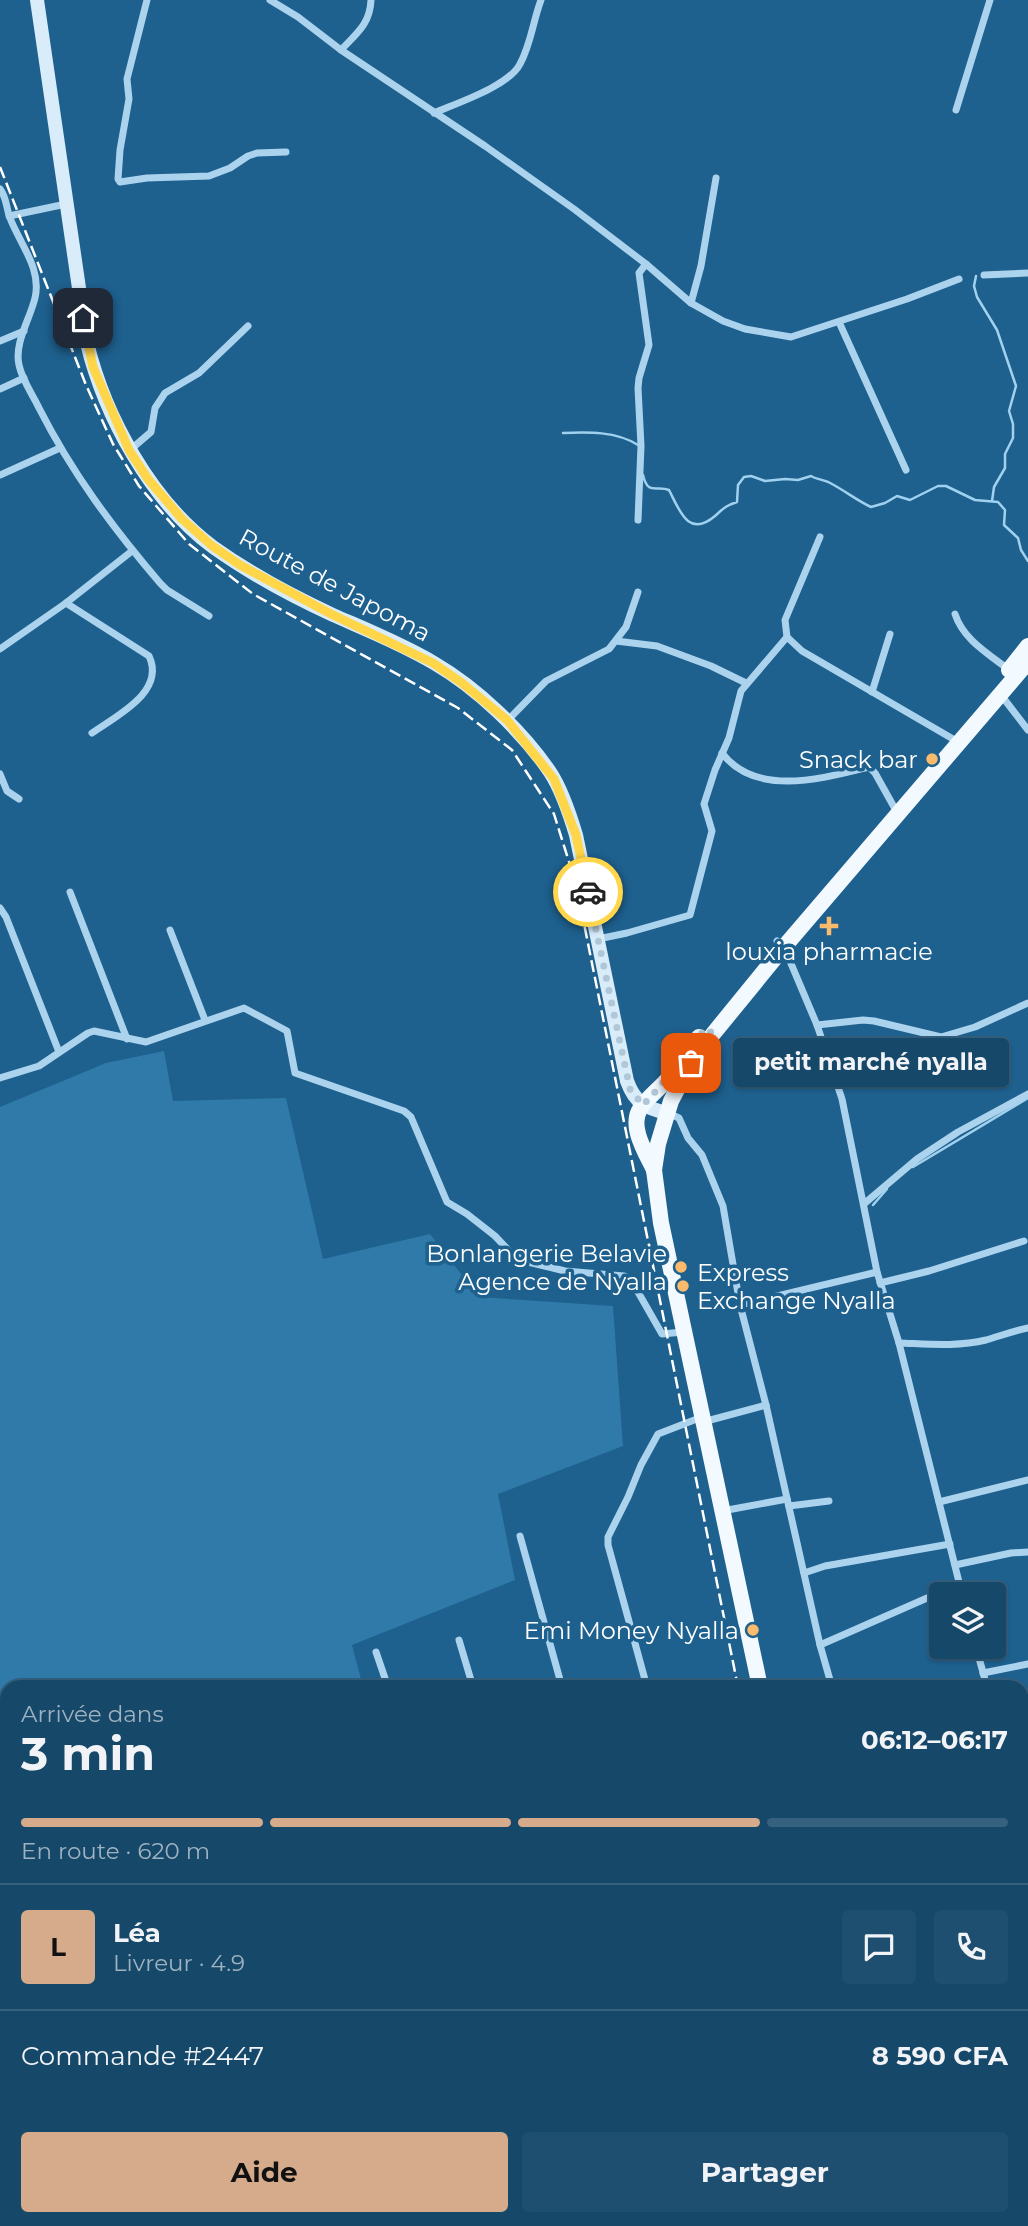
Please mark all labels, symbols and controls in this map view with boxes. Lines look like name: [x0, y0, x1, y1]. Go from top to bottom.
pin: [53, 288, 113, 348]
icon: home: [64, 299, 102, 337]
street label: Route de Japoma: [234, 522, 436, 648]
place label: Snack bar: [799, 745, 918, 774]
marker: Snack bar: [924, 751, 940, 767]
courier: [553, 857, 623, 927]
icon: car: [569, 873, 607, 911]
marker: louxia pharmacie: [821, 918, 837, 934]
place label: louxia pharmacie: [725, 937, 933, 966]
pin: [661, 1033, 721, 1093]
callout: petit marché nyalla: [733, 1038, 1010, 1088]
icon: bag: [672, 1044, 710, 1082]
text: petit marché nyalla: [754, 1048, 988, 1076]
place label: Bonlangerie Belavie Agence de Nyalla: [426, 1239, 667, 1296]
place label: Express Exchange Nyalla: [697, 1258, 896, 1315]
marker: Bonlangerie Belavie Agence de Nyalla: [673, 1259, 689, 1275]
marker: Express Exchange Nyalla: [675, 1278, 691, 1294]
map controls: [929, 1582, 1006, 1659]
button: layers: [929, 1582, 1006, 1659]
place label: Emi Money Nyalla: [524, 1616, 739, 1645]
marker: Emi Money Nyalla: [745, 1622, 761, 1638]
text: Arrivée dans: [21, 1700, 164, 1728]
text: 06:12–06:17: [861, 1724, 1008, 1756]
text: 3 min: [21, 1725, 155, 1782]
text: En route · 620 m: [21, 1837, 210, 1865]
button: chat: [842, 1910, 916, 1984]
button: phone: [934, 1910, 1008, 1984]
text: Léa: [113, 1917, 161, 1949]
text: L: [50, 1931, 66, 1963]
text: Livreur · 4.9: [113, 1949, 245, 1977]
text: Commande #2447: [21, 2040, 264, 2072]
text: 8 590 CFA: [872, 2040, 1008, 2072]
button: Aide: [21, 2132, 508, 2212]
button: Partager: [522, 2132, 1008, 2212]

